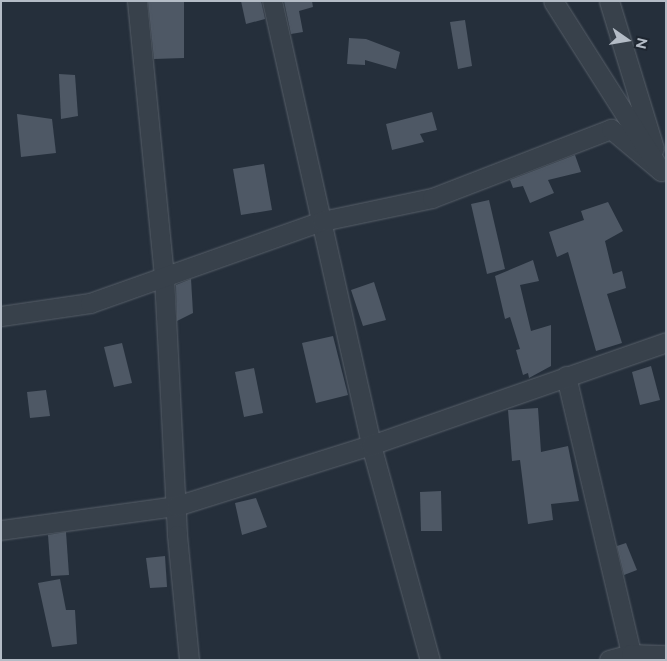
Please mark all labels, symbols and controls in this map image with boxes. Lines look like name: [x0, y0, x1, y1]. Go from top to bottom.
north arrow: [602, 15, 652, 65]
text: N: [633, 36, 651, 50]

